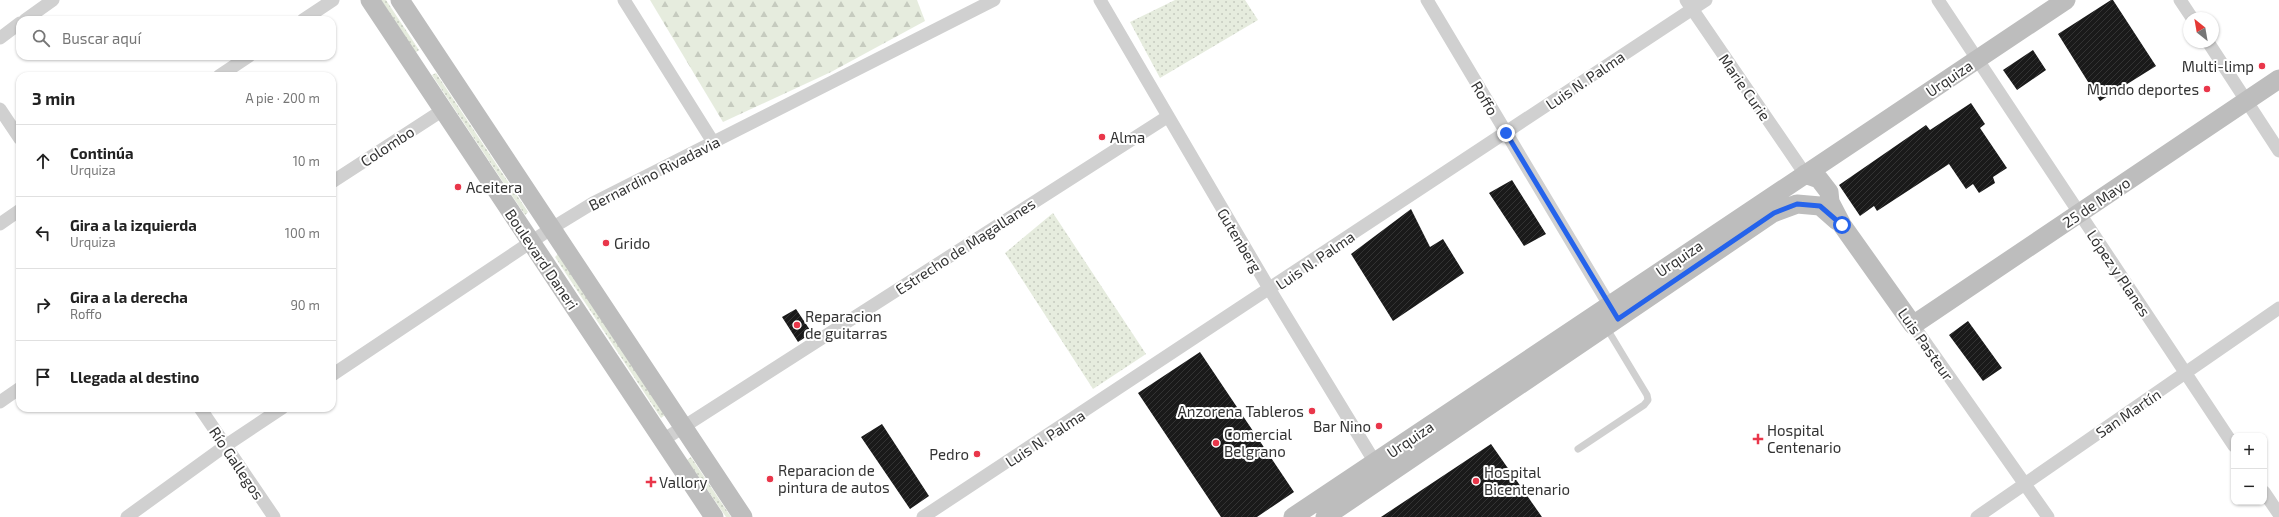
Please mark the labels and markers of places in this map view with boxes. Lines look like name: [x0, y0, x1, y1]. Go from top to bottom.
place label: Multi-limp: [2182, 57, 2254, 75]
marker: Multi-limp: [2257, 61, 2267, 71]
place label: Mundo deportes: [2087, 80, 2199, 98]
marker: Mundo deportes: [2202, 84, 2212, 94]
place label: Alma: [1110, 128, 1145, 146]
marker: Alma: [1097, 132, 1107, 142]
place label: Aceitera: [466, 178, 522, 196]
marker: Aceitera: [453, 182, 463, 192]
place label: Grido: [614, 234, 650, 252]
marker: Grido: [601, 238, 611, 248]
place label: Reparacion de guitarras: [805, 307, 887, 342]
marker: Reparacion de guitarras: [792, 320, 802, 330]
place label: Anzorena Tableros: [1177, 402, 1304, 420]
marker: Anzorena Tableros: [1307, 406, 1317, 416]
place label: Bar Nino: [1313, 417, 1371, 435]
marker: Bar Nino: [1374, 421, 1384, 431]
place label: Hospital Centenario: [1767, 421, 1841, 456]
place label: Comercial Belgrano: [1224, 425, 1292, 460]
marker: Hospital Centenario: [1752, 433, 1764, 445]
marker: Comercial Belgrano: [1211, 438, 1221, 448]
place label: Pedro: [929, 445, 969, 463]
marker: Pedro: [972, 449, 982, 459]
place label: Reparacion de pintura de autos: [778, 461, 890, 496]
place label: Hospital Bicentenario: [1484, 463, 1570, 498]
place label: Vallory: [659, 473, 707, 491]
marker: Reparacion de pintura de autos: [765, 474, 775, 484]
marker: Hospital Bicentenario: [1471, 476, 1481, 486]
marker: Vallory: [646, 477, 656, 487]

